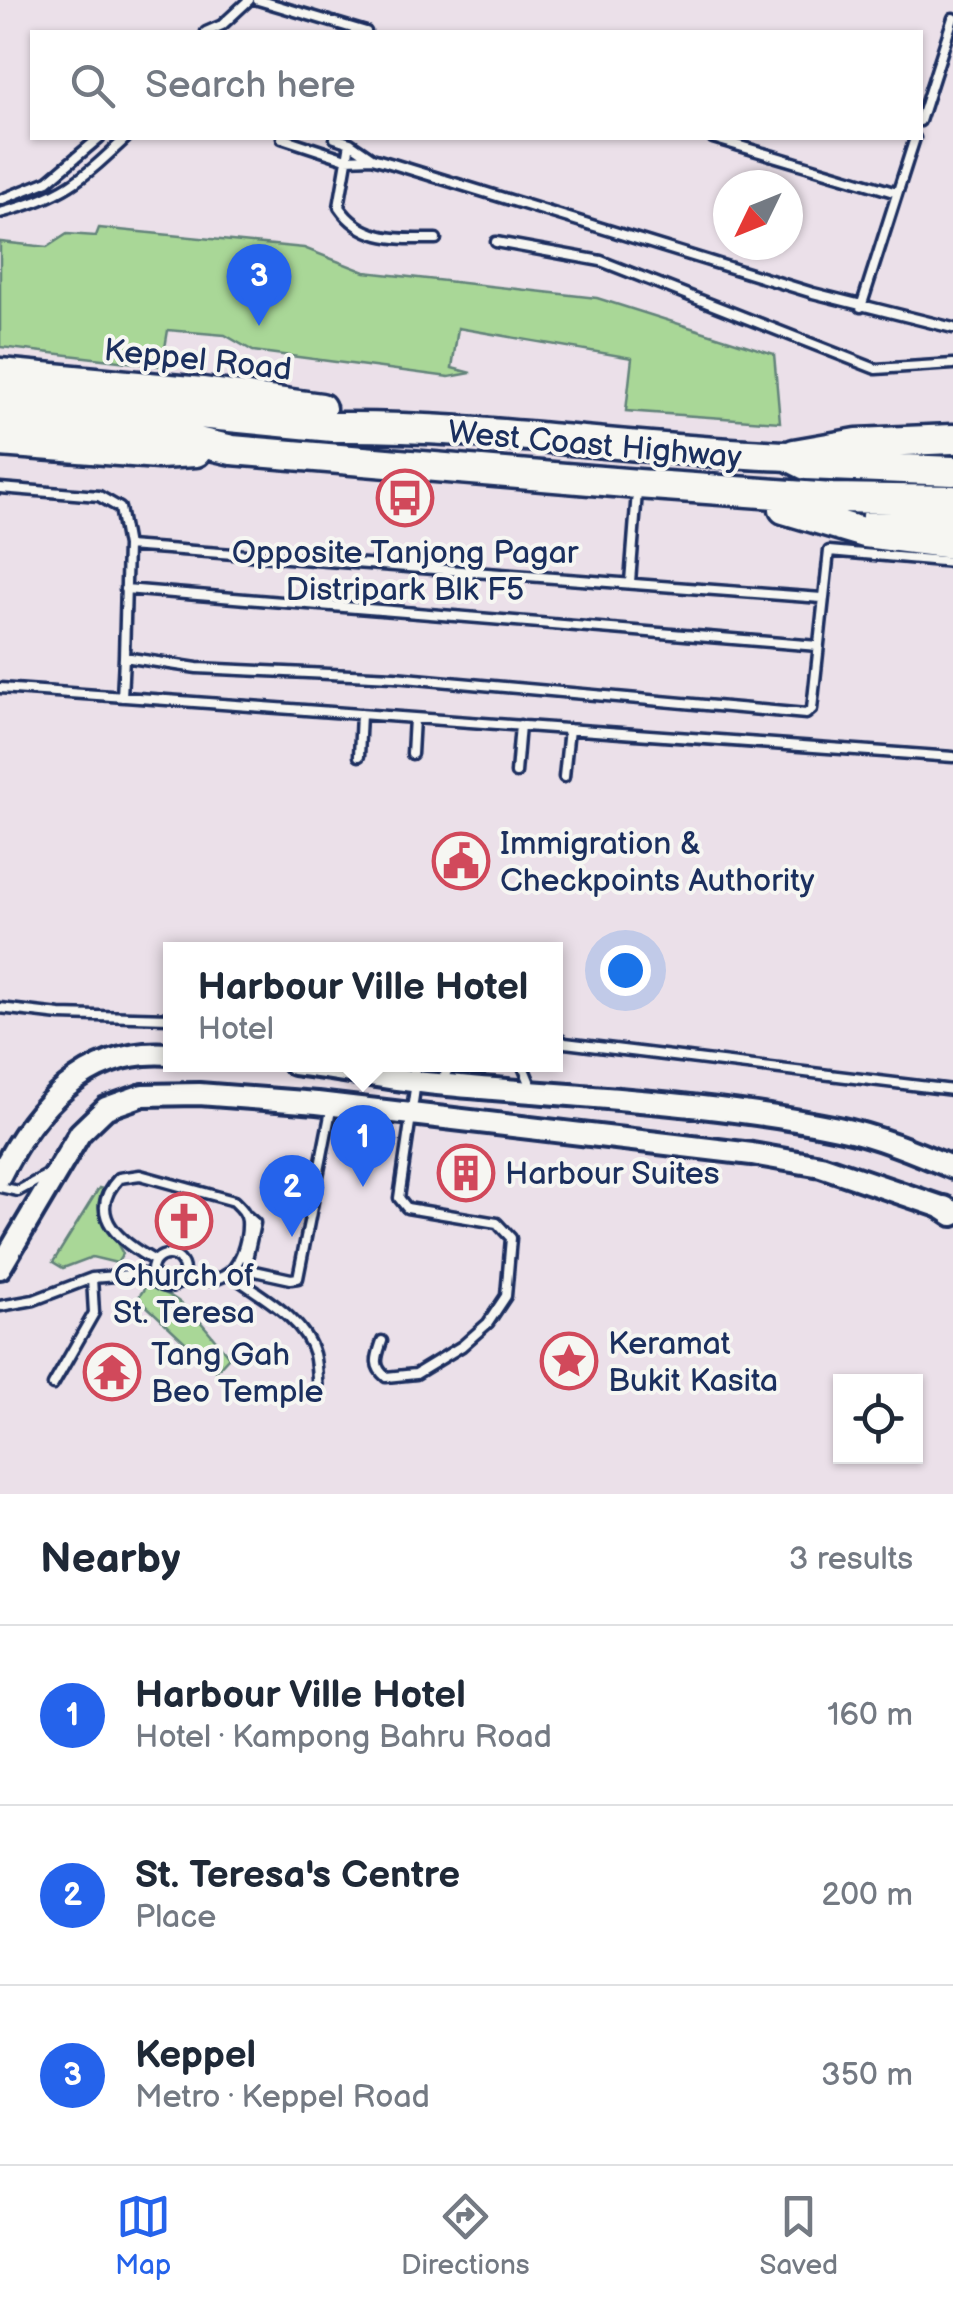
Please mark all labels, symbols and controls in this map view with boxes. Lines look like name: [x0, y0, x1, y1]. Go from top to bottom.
search box: [30, 30, 923, 140]
icon: search: [65, 58, 120, 113]
text: Search here: [145, 63, 356, 108]
north arrow: [713, 170, 803, 260]
pin: 3: [226, 244, 292, 326]
street label: Keppel Road: [102, 331, 294, 390]
street label: West Coast Highway: [446, 413, 744, 478]
bus stop icon: Opposite Tanjong Pagar Distripark Blk F5: [375, 468, 435, 528]
place label: Opposite Tanjong Pagar Distripark Blk F5: [232, 534, 579, 610]
place label: Immigration & Checkpoints Authority: [500, 825, 815, 901]
public building icon: Immigration & Checkpoints Authority: [431, 831, 491, 891]
popup: [163, 942, 563, 1072]
your location: [600, 945, 651, 996]
text: Harbour Ville Hotel: [198, 965, 528, 1010]
text: Hotel: [198, 1010, 274, 1049]
pin: 1: [330, 1104, 396, 1187]
building icon: Harbour Suites: [436, 1143, 496, 1203]
pin: 2: [260, 1154, 324, 1237]
place label: Harbour Suites: [505, 1155, 720, 1194]
church icon: Church of St. Teresa: [154, 1191, 214, 1251]
place label: Church of St. Teresa: [113, 1257, 255, 1333]
place label: Keramat Bukit Kasita: [608, 1325, 778, 1401]
place icon: Keramat Bukit Kasita: [539, 1331, 599, 1391]
place label: Tang Gah Beo Temple: [151, 1336, 324, 1412]
temple icon: Tang Gah Beo Temple: [82, 1342, 142, 1402]
map controls: [833, 1374, 923, 1464]
button: locate: [833, 1374, 923, 1464]
text: Nearby: [40, 1534, 180, 1585]
text: 3 results: [789, 1540, 913, 1579]
text: Harbour Ville Hotel: [135, 1673, 466, 1718]
text: 1: [66, 1696, 79, 1735]
text: 160 m: [827, 1696, 913, 1735]
text: Hotel · Kampong Bahru Road: [135, 1718, 552, 1757]
text: St. Teresa's Centre: [135, 1853, 460, 1898]
text: 2: [63, 1876, 82, 1915]
text: 200 m: [821, 1876, 913, 1915]
text: Place: [135, 1898, 216, 1937]
text: Keppel: [135, 2033, 256, 2078]
text: 3: [63, 2056, 82, 2095]
text: 350 m: [821, 2056, 913, 2095]
text: Metro · Keppel Road: [135, 2078, 430, 2117]
tab: Map: [115, 2189, 171, 2282]
tab: Directions: [401, 2189, 530, 2282]
tab: Saved: [760, 2189, 838, 2282]

